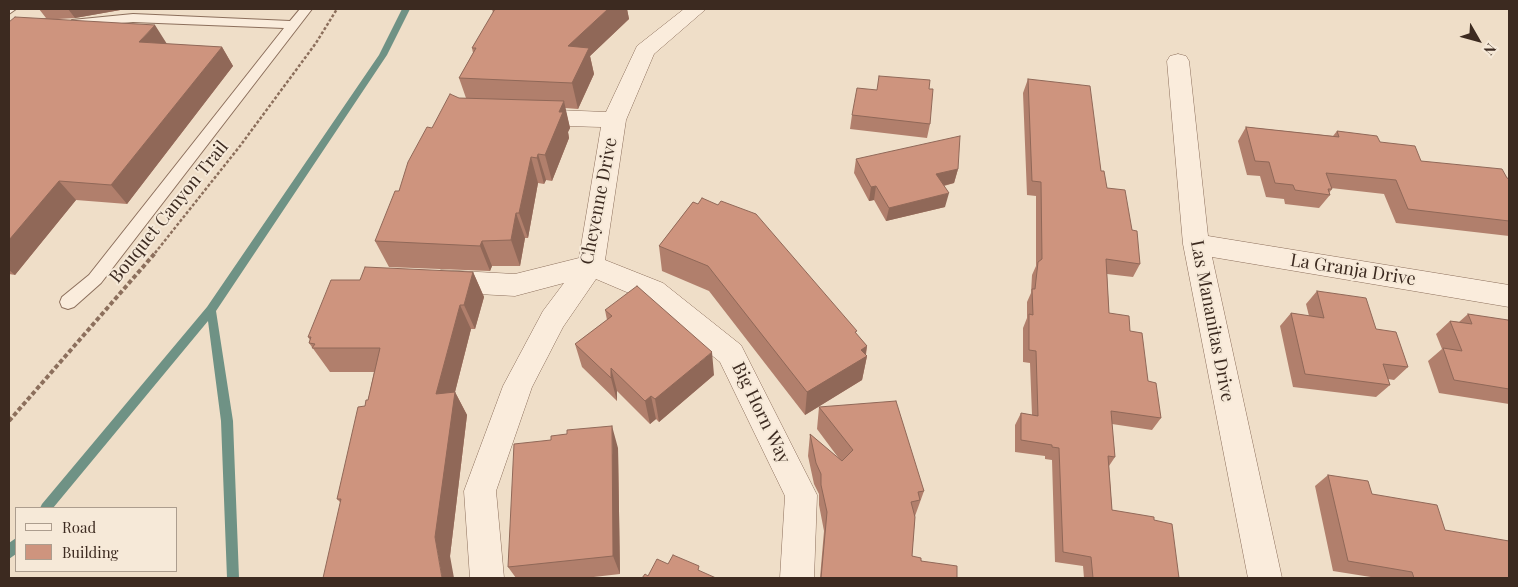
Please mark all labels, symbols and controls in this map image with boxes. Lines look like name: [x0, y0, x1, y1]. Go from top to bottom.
north arrow: [1453, 15, 1503, 65]
text: N: [1480, 40, 1501, 59]
street label: Cheyenne Drive: [576, 136, 622, 266]
street label: Bouquet Canyon Trail: [105, 137, 233, 287]
street label: Las Mananitas Drive: [1186, 238, 1238, 404]
street label: La Granja Drive: [1289, 249, 1417, 291]
street label: Big Horn Way: [727, 359, 795, 467]
legend: [15, 507, 178, 572]
text: Road: [62, 517, 96, 537]
text: Building: [62, 542, 118, 562]

